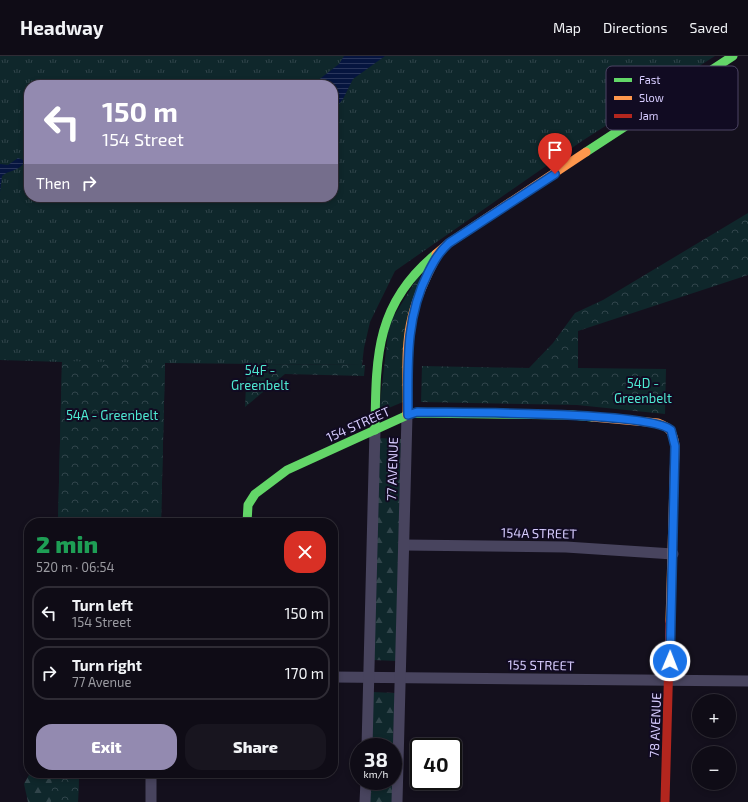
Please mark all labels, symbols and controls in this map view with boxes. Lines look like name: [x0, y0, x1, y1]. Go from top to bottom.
text: Headway: [20, 16, 104, 39]
text: Map: [553, 19, 581, 36]
text: Directions: [603, 19, 668, 36]
text: Saved: [690, 19, 728, 36]
legend: [606, 66, 738, 130]
text: Fast: [639, 73, 661, 86]
text: Slow: [639, 91, 664, 104]
text: 150 m: [102, 94, 178, 128]
icon: left: [36, 96, 88, 148]
text: Jam: [639, 109, 658, 122]
text: 154 Street: [102, 128, 184, 150]
pin: [538, 133, 572, 174]
icon: arrive: [544, 139, 566, 161]
icon: right: [78, 172, 100, 194]
text: Then: [36, 174, 70, 192]
park label: 54F - Greenbelt: [231, 362, 289, 393]
park label: 54D - Greenbelt: [614, 375, 672, 406]
street label: 154 STREET: [324, 403, 393, 445]
park label: 54A - Greenbelt: [66, 407, 158, 423]
street label: 77 AVENUE: [383, 437, 401, 501]
street label: 154A STREET: [501, 524, 577, 542]
text: 2 min: [36, 529, 98, 558]
button: close: [284, 531, 326, 573]
text: 520 m · 06:54: [36, 559, 115, 575]
text: Turn left: [72, 596, 133, 614]
icon: left: [38, 602, 60, 624]
text: 150 m: [284, 604, 324, 622]
text: 154 Street: [72, 614, 131, 630]
position arrow: [649, 640, 691, 682]
text: Turn right: [72, 656, 142, 674]
street label: 155 STREET: [507, 656, 575, 674]
icon: right: [38, 662, 60, 684]
text: 170 m: [285, 664, 324, 682]
text: 77 Avenue: [72, 674, 131, 690]
street label: 78 AVENUE: [646, 692, 664, 758]
map controls: [692, 694, 736, 790]
button: +: [692, 694, 736, 738]
button: Exit: [36, 724, 177, 770]
button: Share: [185, 724, 326, 770]
speed limit sign: 40: [410, 738, 462, 790]
button: −: [692, 746, 736, 790]
text: 38: [364, 747, 388, 771]
text: km/h: [364, 768, 388, 780]

